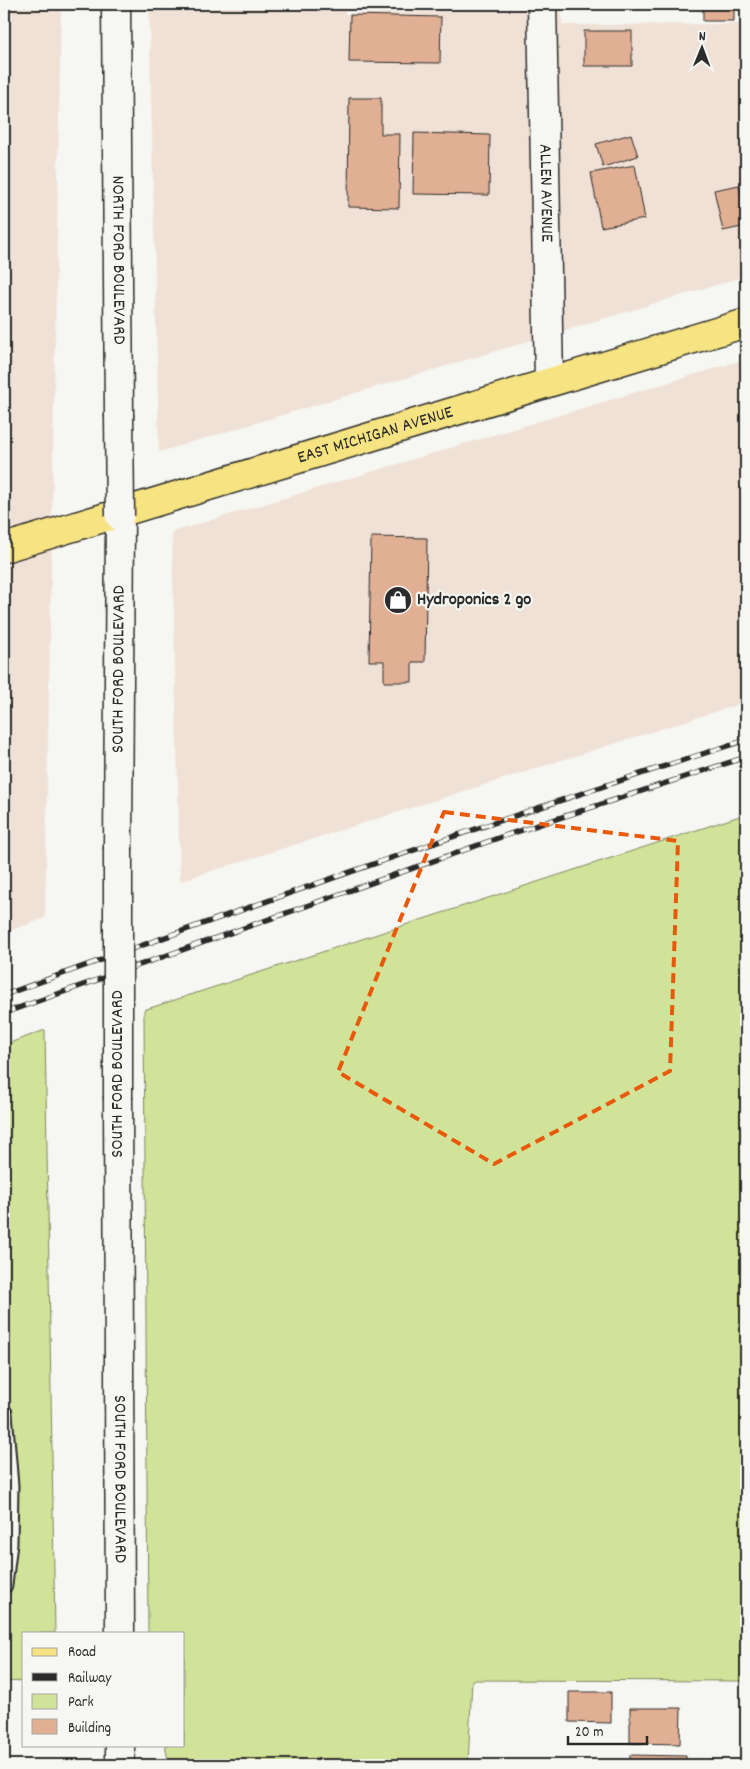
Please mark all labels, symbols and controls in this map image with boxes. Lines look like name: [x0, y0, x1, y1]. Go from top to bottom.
north arrow: [678, 22, 728, 72]
text: N: [699, 27, 706, 47]
street label: ALLEN AVENUE: [532, 144, 559, 242]
street label: NORTH FORD BOULEVARD: [105, 175, 131, 345]
street label: EAST MICHIGAN AVENUE: [294, 400, 456, 471]
street label: SOUTH FORD BOULEVARD: [106, 585, 132, 753]
shop icon: Hydroponics 2 go: [383, 585, 413, 615]
place label: Hydroponics 2 go: [417, 588, 531, 613]
street label: SOUTH FORD BOULEVARD: [106, 990, 131, 1158]
street label: SOUTH FORD BOULEVARD: [107, 1395, 132, 1563]
legend: [22, 1632, 185, 1746]
text: Road: [68, 1642, 96, 1664]
text: Railway: [68, 1668, 112, 1690]
text: Park: [68, 1692, 94, 1714]
scale bar: [568, 1714, 646, 1746]
text: Building: [68, 1718, 111, 1740]
text: 20 m: [575, 1722, 603, 1744]

